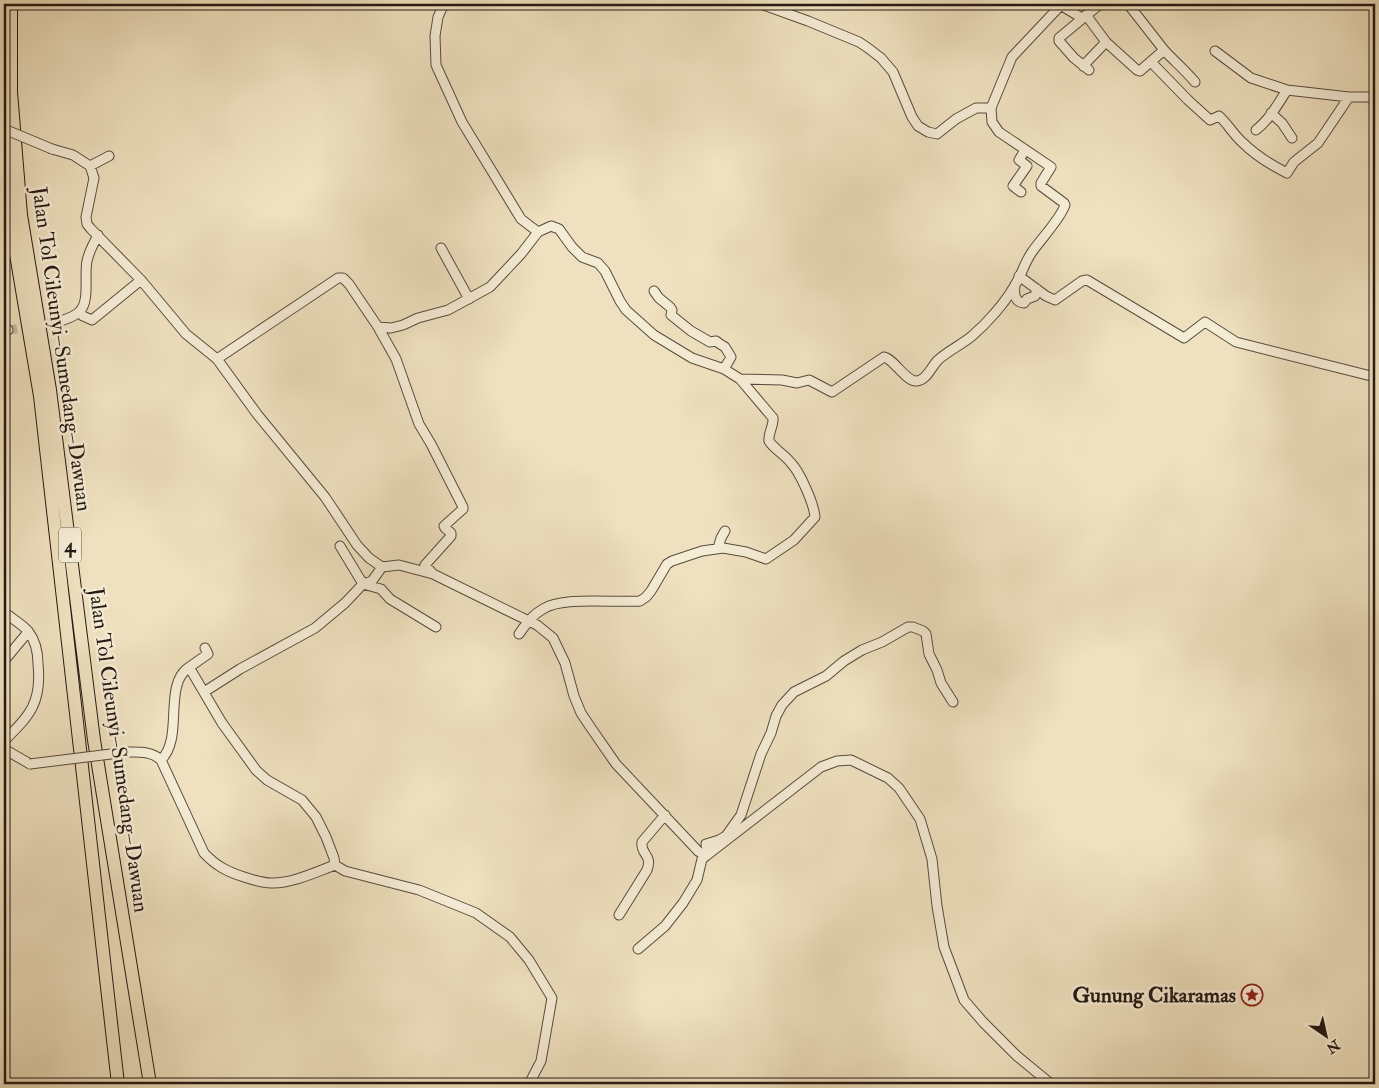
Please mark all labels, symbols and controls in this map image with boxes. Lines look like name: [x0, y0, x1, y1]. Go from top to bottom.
street label: Jalan Tol Cileunyi–Sumedang–Dawuan: [25, 184, 98, 513]
road number: 4: [59, 528, 81, 562]
street label: Jalan Tol Cileunyi–Sumedang–Dawuan: [82, 585, 155, 914]
place label: Gunung Cikaramas: [1072, 982, 1236, 1009]
place icon: Gunung Cikaramas: [1240, 983, 1264, 1007]
north arrow: [1302, 1010, 1352, 1060]
text: N: [1323, 1035, 1344, 1057]

